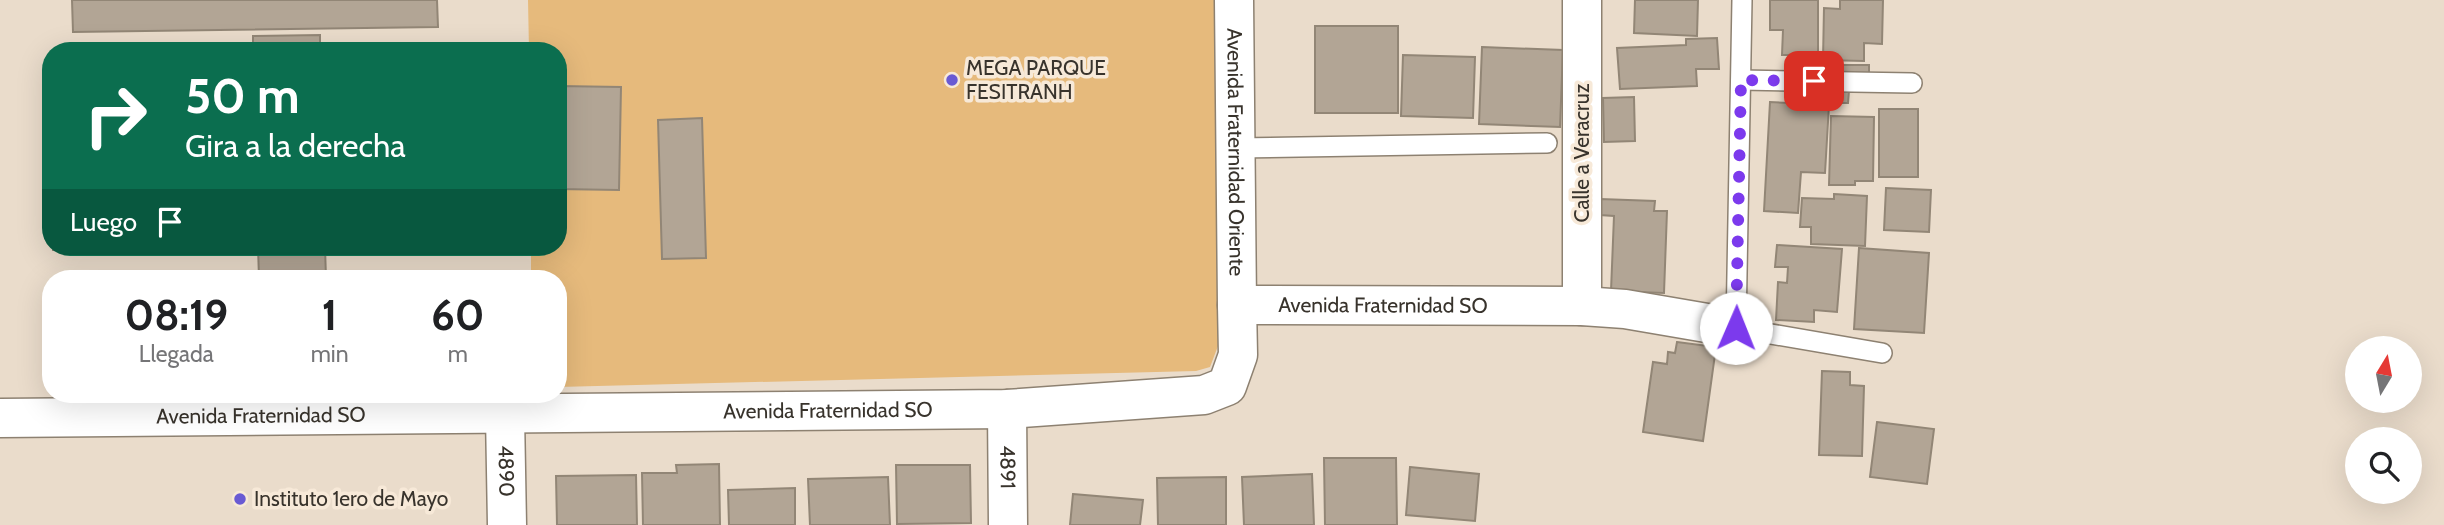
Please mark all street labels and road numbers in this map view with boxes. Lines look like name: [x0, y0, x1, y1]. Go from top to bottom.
street label: Avenida Fraternidad Oriente: [1222, 28, 1250, 276]
street label: Calle a Veracruz: [1569, 83, 1594, 223]
street label: Avenida Fraternidad SO: [1278, 292, 1488, 318]
street label: Avenida Fraternidad SO: [723, 397, 933, 424]
street label: Avenida Fraternidad SO: [156, 402, 366, 429]
street label: 4890: [494, 445, 519, 497]
street label: 4891: [995, 445, 1021, 489]

